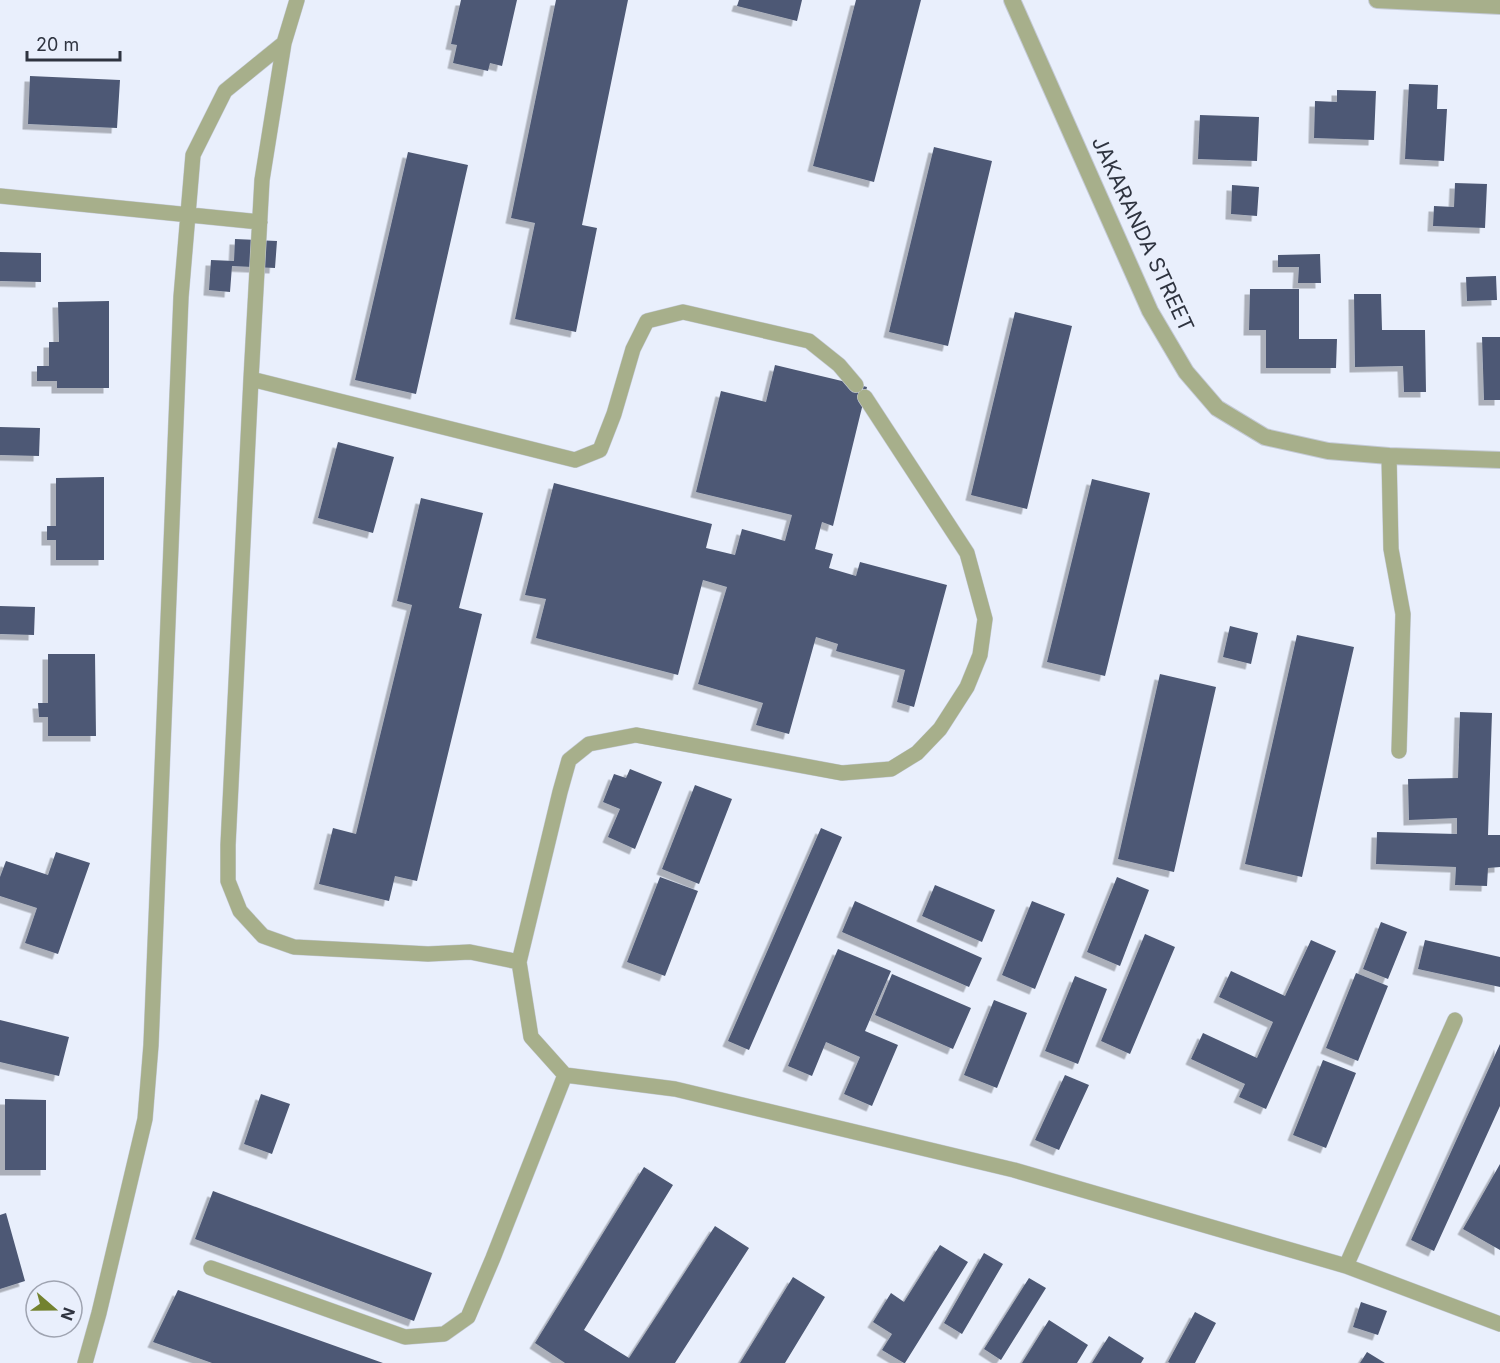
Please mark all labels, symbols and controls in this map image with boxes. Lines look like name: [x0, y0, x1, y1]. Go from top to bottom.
scale bar: [27, 24, 120, 62]
text: 20 m: [36, 34, 79, 55]
street label: JAKARANDA STREET: [1087, 132, 1199, 336]
north arrow: [24, 1279, 84, 1339]
text: N: [57, 1305, 80, 1323]

